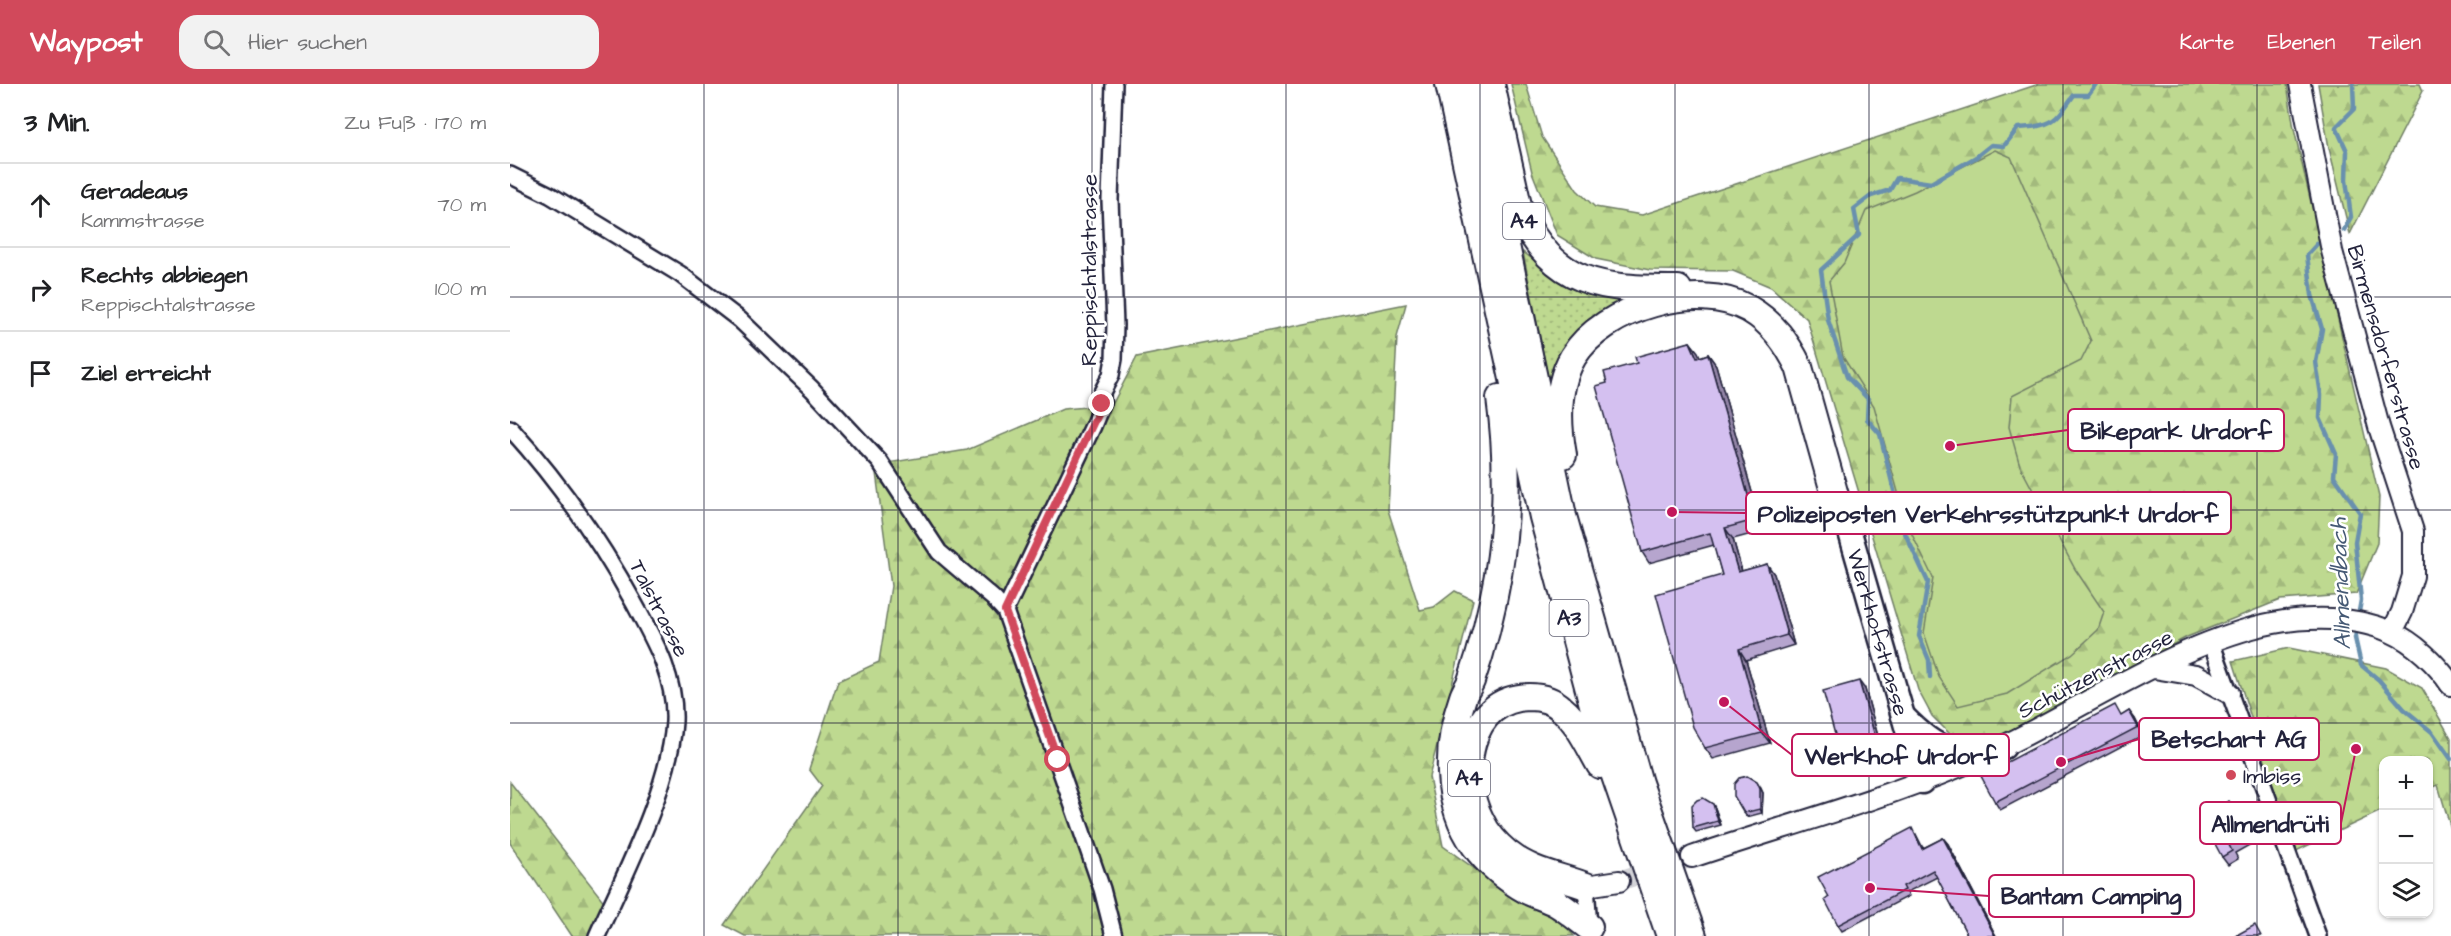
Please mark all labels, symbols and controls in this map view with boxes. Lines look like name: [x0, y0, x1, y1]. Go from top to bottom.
search box: [179, 15, 599, 69]
text: Waypost: [30, 23, 143, 62]
icon: search: [200, 26, 233, 59]
text: Hier suchen: [248, 27, 367, 58]
text: Karte: [2179, 28, 2234, 57]
text: Ebenen: [2267, 28, 2335, 57]
text: Teilen: [2368, 28, 2421, 57]
text: 3 Min.: [24, 105, 90, 141]
text: Zu Fuß · 170 m: [344, 109, 486, 137]
street label: Reppischtalstrasse: [1074, 174, 1105, 366]
text: Geradeaus: [81, 176, 188, 207]
icon: ahead: [24, 189, 57, 222]
text: 70 m: [438, 191, 486, 219]
road number: A4: [1503, 203, 1545, 239]
text: Kammstrasse: [81, 207, 205, 235]
street label: Birmensdorferstrasse: [2339, 241, 2433, 473]
text: Rechts abbiegen: [81, 260, 248, 291]
icon: right: [24, 273, 57, 306]
text: 100 m: [435, 275, 486, 303]
text: Reppischtalstrasse: [81, 291, 256, 319]
icon: arrive: [24, 357, 57, 390]
text: Ziel erreicht: [81, 358, 211, 389]
route end: [1088, 390, 1114, 416]
callout: Bikepark Urdorf: [2068, 409, 2284, 451]
text: Bikepark Urdorf: [2080, 415, 2273, 449]
callout: Polizeiposten Verkehrsstützpunkt Urdorf: [1746, 492, 2231, 534]
text: Polizeiposten Verkehrsstützpunkt Urdorf: [1757, 498, 2219, 532]
water label: Allmendbach: [2322, 516, 2360, 650]
street label: Werkhofstrasse: [1839, 546, 1916, 720]
street label: Talstrasse: [621, 555, 696, 663]
road number: A3: [1550, 600, 1588, 636]
street label: Schützenstrasse: [2013, 622, 2179, 727]
callout: Betschart AG: [2139, 718, 2319, 760]
text: Betschart AG: [2151, 723, 2307, 757]
callout: Werkhof Urdorf: [1792, 734, 2009, 776]
text: Werkhof Urdorf: [1804, 740, 1998, 774]
route start: [1044, 746, 1070, 772]
map controls: [2379, 756, 2433, 918]
button: +: [2379, 756, 2433, 810]
road number: A4: [1448, 760, 1490, 796]
place label: Imbiss: [2243, 761, 2301, 792]
marker: Imbiss: [2224, 768, 2238, 782]
callout: Allmendrüti: [2200, 802, 2341, 844]
text: Allmendrüti: [2211, 808, 2329, 842]
button: −: [2379, 810, 2433, 864]
button: layers: [2379, 864, 2433, 918]
callout: Bantam Camping: [1989, 875, 2194, 917]
text: Bantam Camping: [2001, 880, 2182, 915]

